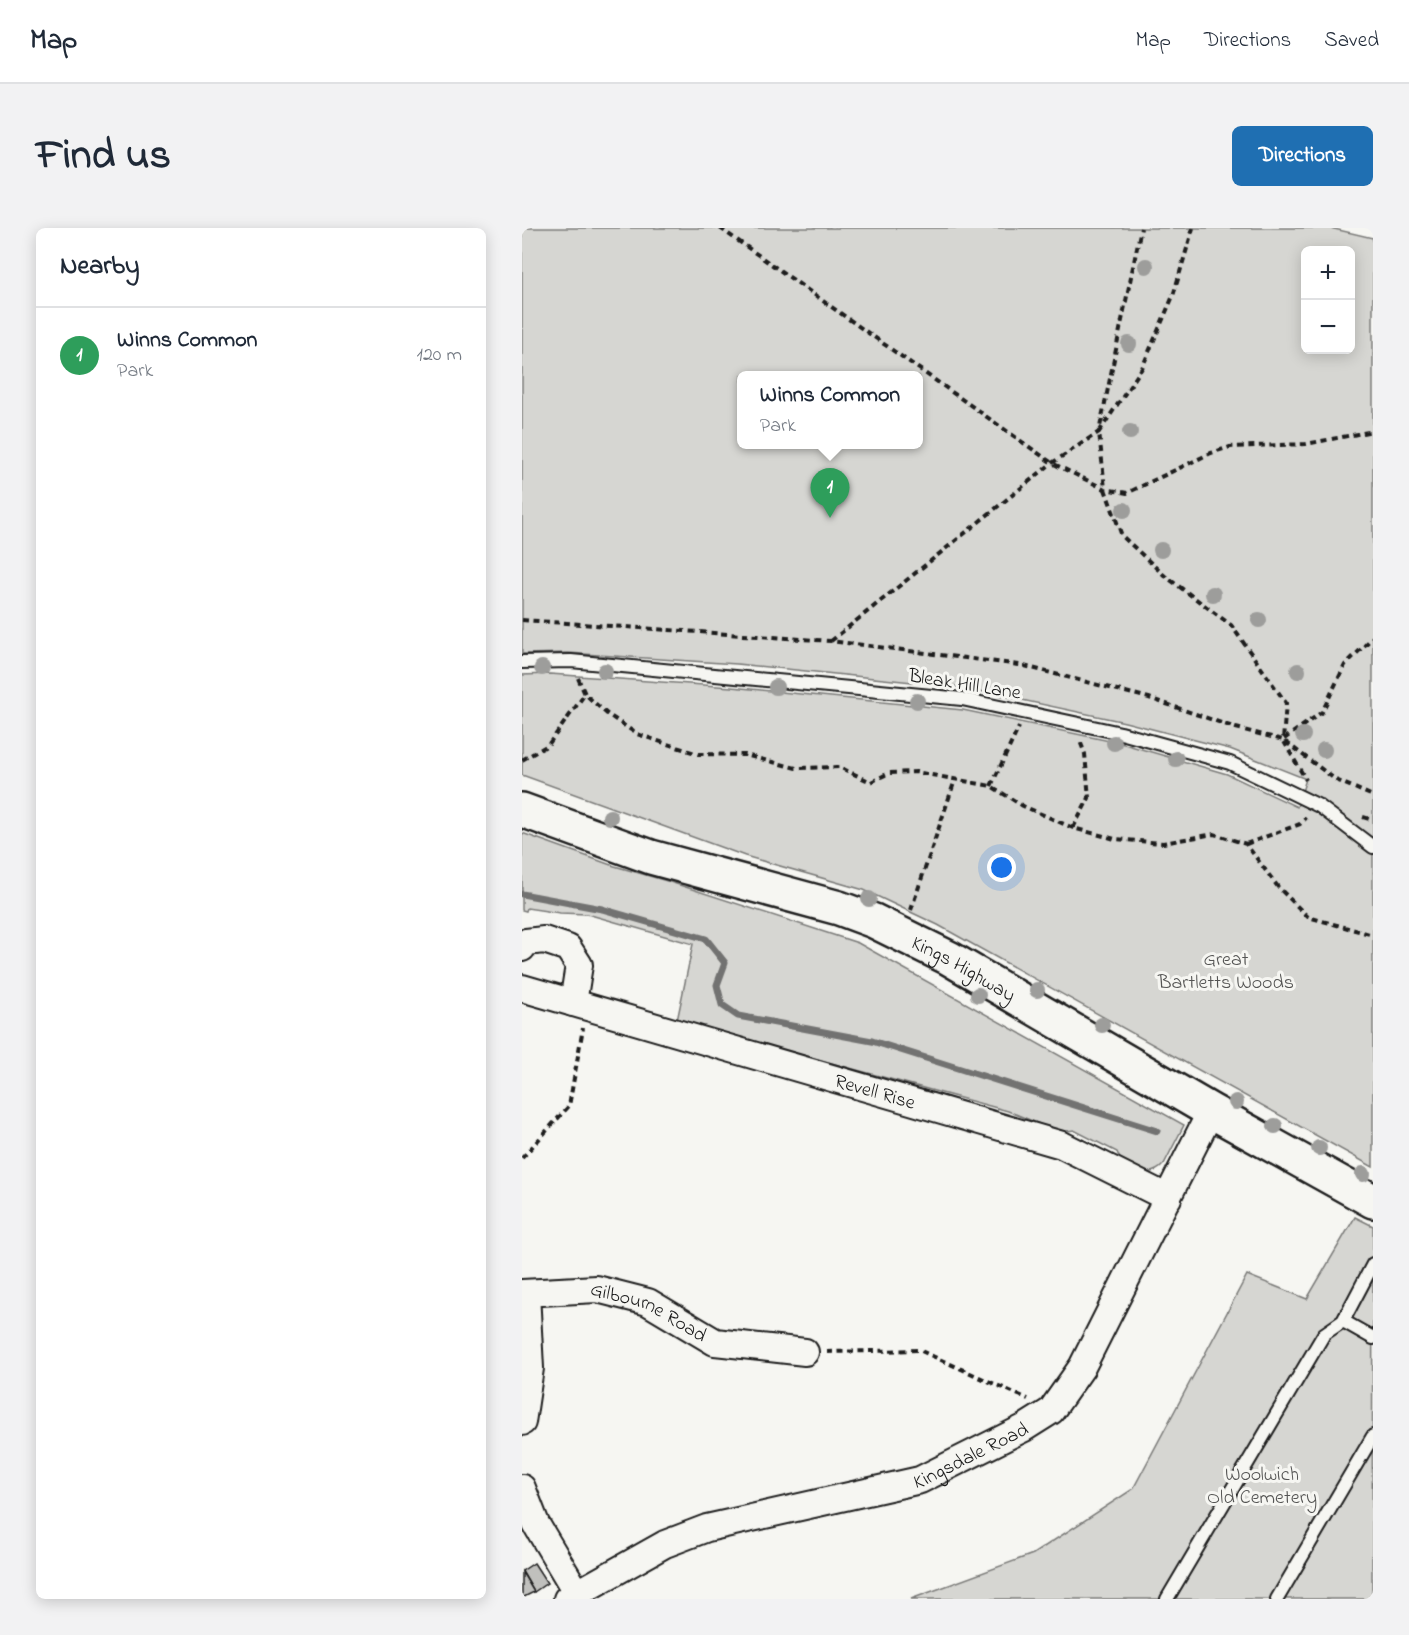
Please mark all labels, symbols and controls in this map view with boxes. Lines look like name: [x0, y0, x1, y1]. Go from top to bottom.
text: Map: [30, 21, 77, 62]
text: Map: [1135, 26, 1171, 56]
text: Directions: [1204, 26, 1291, 56]
text: Saved: [1324, 26, 1379, 56]
text: Find us: [36, 126, 171, 187]
button: Directions: [1232, 126, 1373, 186]
map controls: [1301, 246, 1355, 354]
button: +: [1301, 246, 1355, 300]
text: Nearby: [60, 248, 139, 286]
button: −: [1301, 300, 1355, 354]
text: Winns Common: [117, 325, 257, 357]
text: 1: [76, 341, 83, 370]
text: 120 m: [417, 341, 462, 370]
text: Park: [117, 357, 153, 386]
popup: [737, 371, 923, 449]
text: Winns Common: [760, 380, 900, 412]
text: Park: [760, 412, 796, 441]
pin: 1: [810, 468, 850, 518]
street label: Bleak Hill Lane: [905, 662, 1023, 709]
your location: [987, 853, 1016, 882]
street label: Kings Highway: [906, 930, 1020, 1011]
park label: Great Bartletts Woods: [1157, 946, 1294, 998]
street label: Revell Rise: [831, 1068, 919, 1119]
street label: Gilbourne Road: [587, 1276, 712, 1351]
street label: Kingsdale Road: [911, 1416, 1034, 1498]
park label: Woolwich Old Cemetery: [1207, 1461, 1317, 1513]

